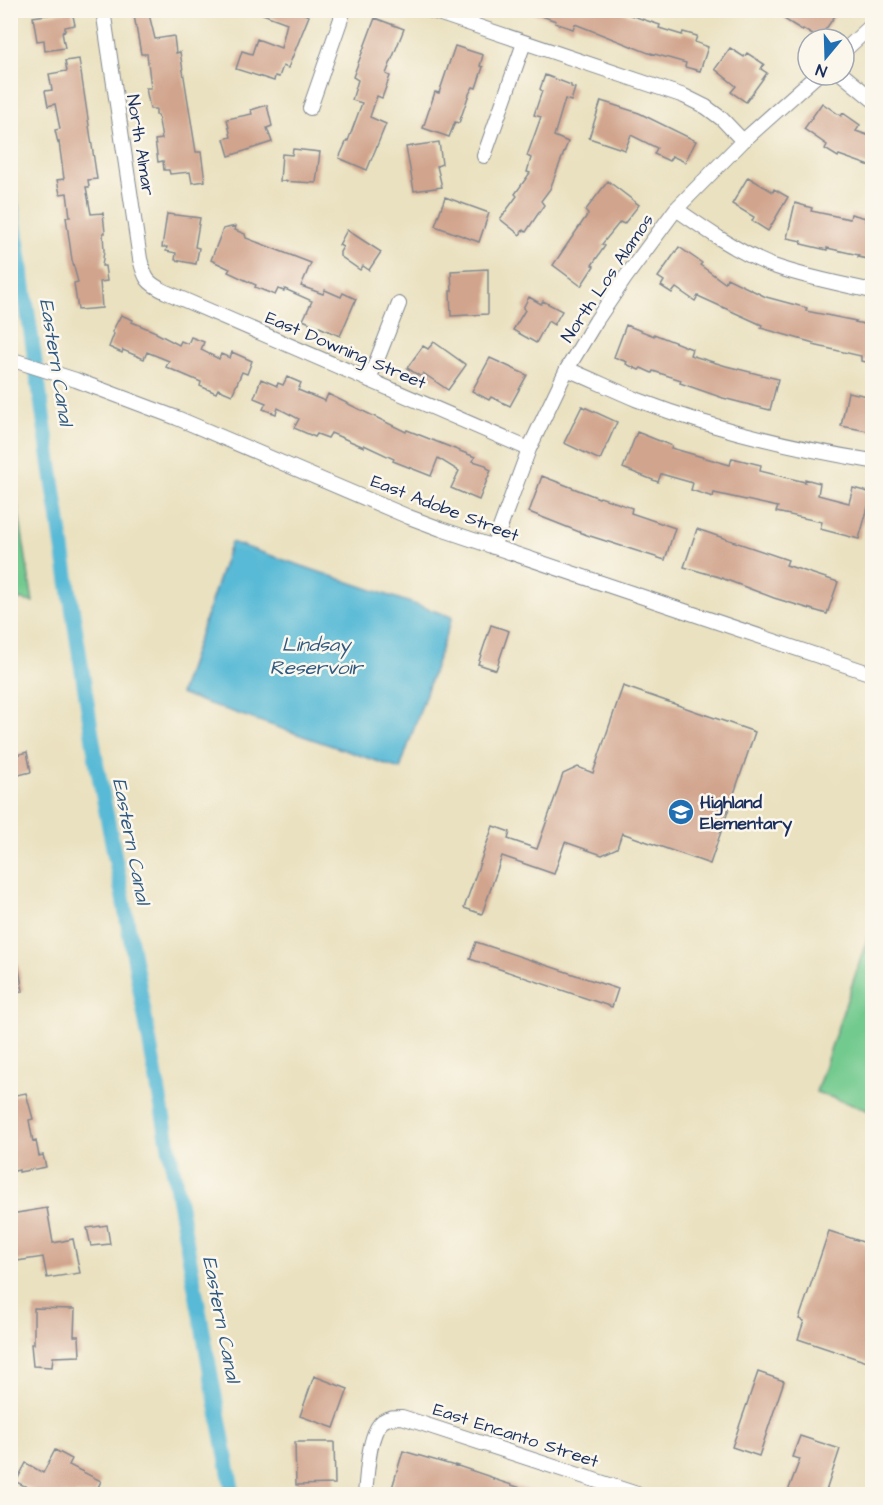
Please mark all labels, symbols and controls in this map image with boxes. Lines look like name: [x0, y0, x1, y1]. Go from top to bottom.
north arrow: [796, 27, 856, 87]
text: N: [813, 58, 830, 82]
street label: North Almar: [120, 93, 161, 198]
street label: North Los Alamos: [555, 209, 660, 348]
water label: Eastern Canal: [32, 297, 80, 430]
street label: East Downing Street: [261, 305, 431, 397]
street label: East Adobe Street: [367, 469, 523, 548]
water label: Lindsay Reservoir: [270, 631, 364, 682]
water label: Eastern Canal: [105, 776, 157, 909]
place label: Highland Elementary: [700, 790, 792, 837]
school or university icon: Highland Elementary: [666, 797, 696, 827]
water label: Eastern Canal: [195, 1254, 247, 1387]
street label: East Encanto Street: [430, 1397, 603, 1474]

